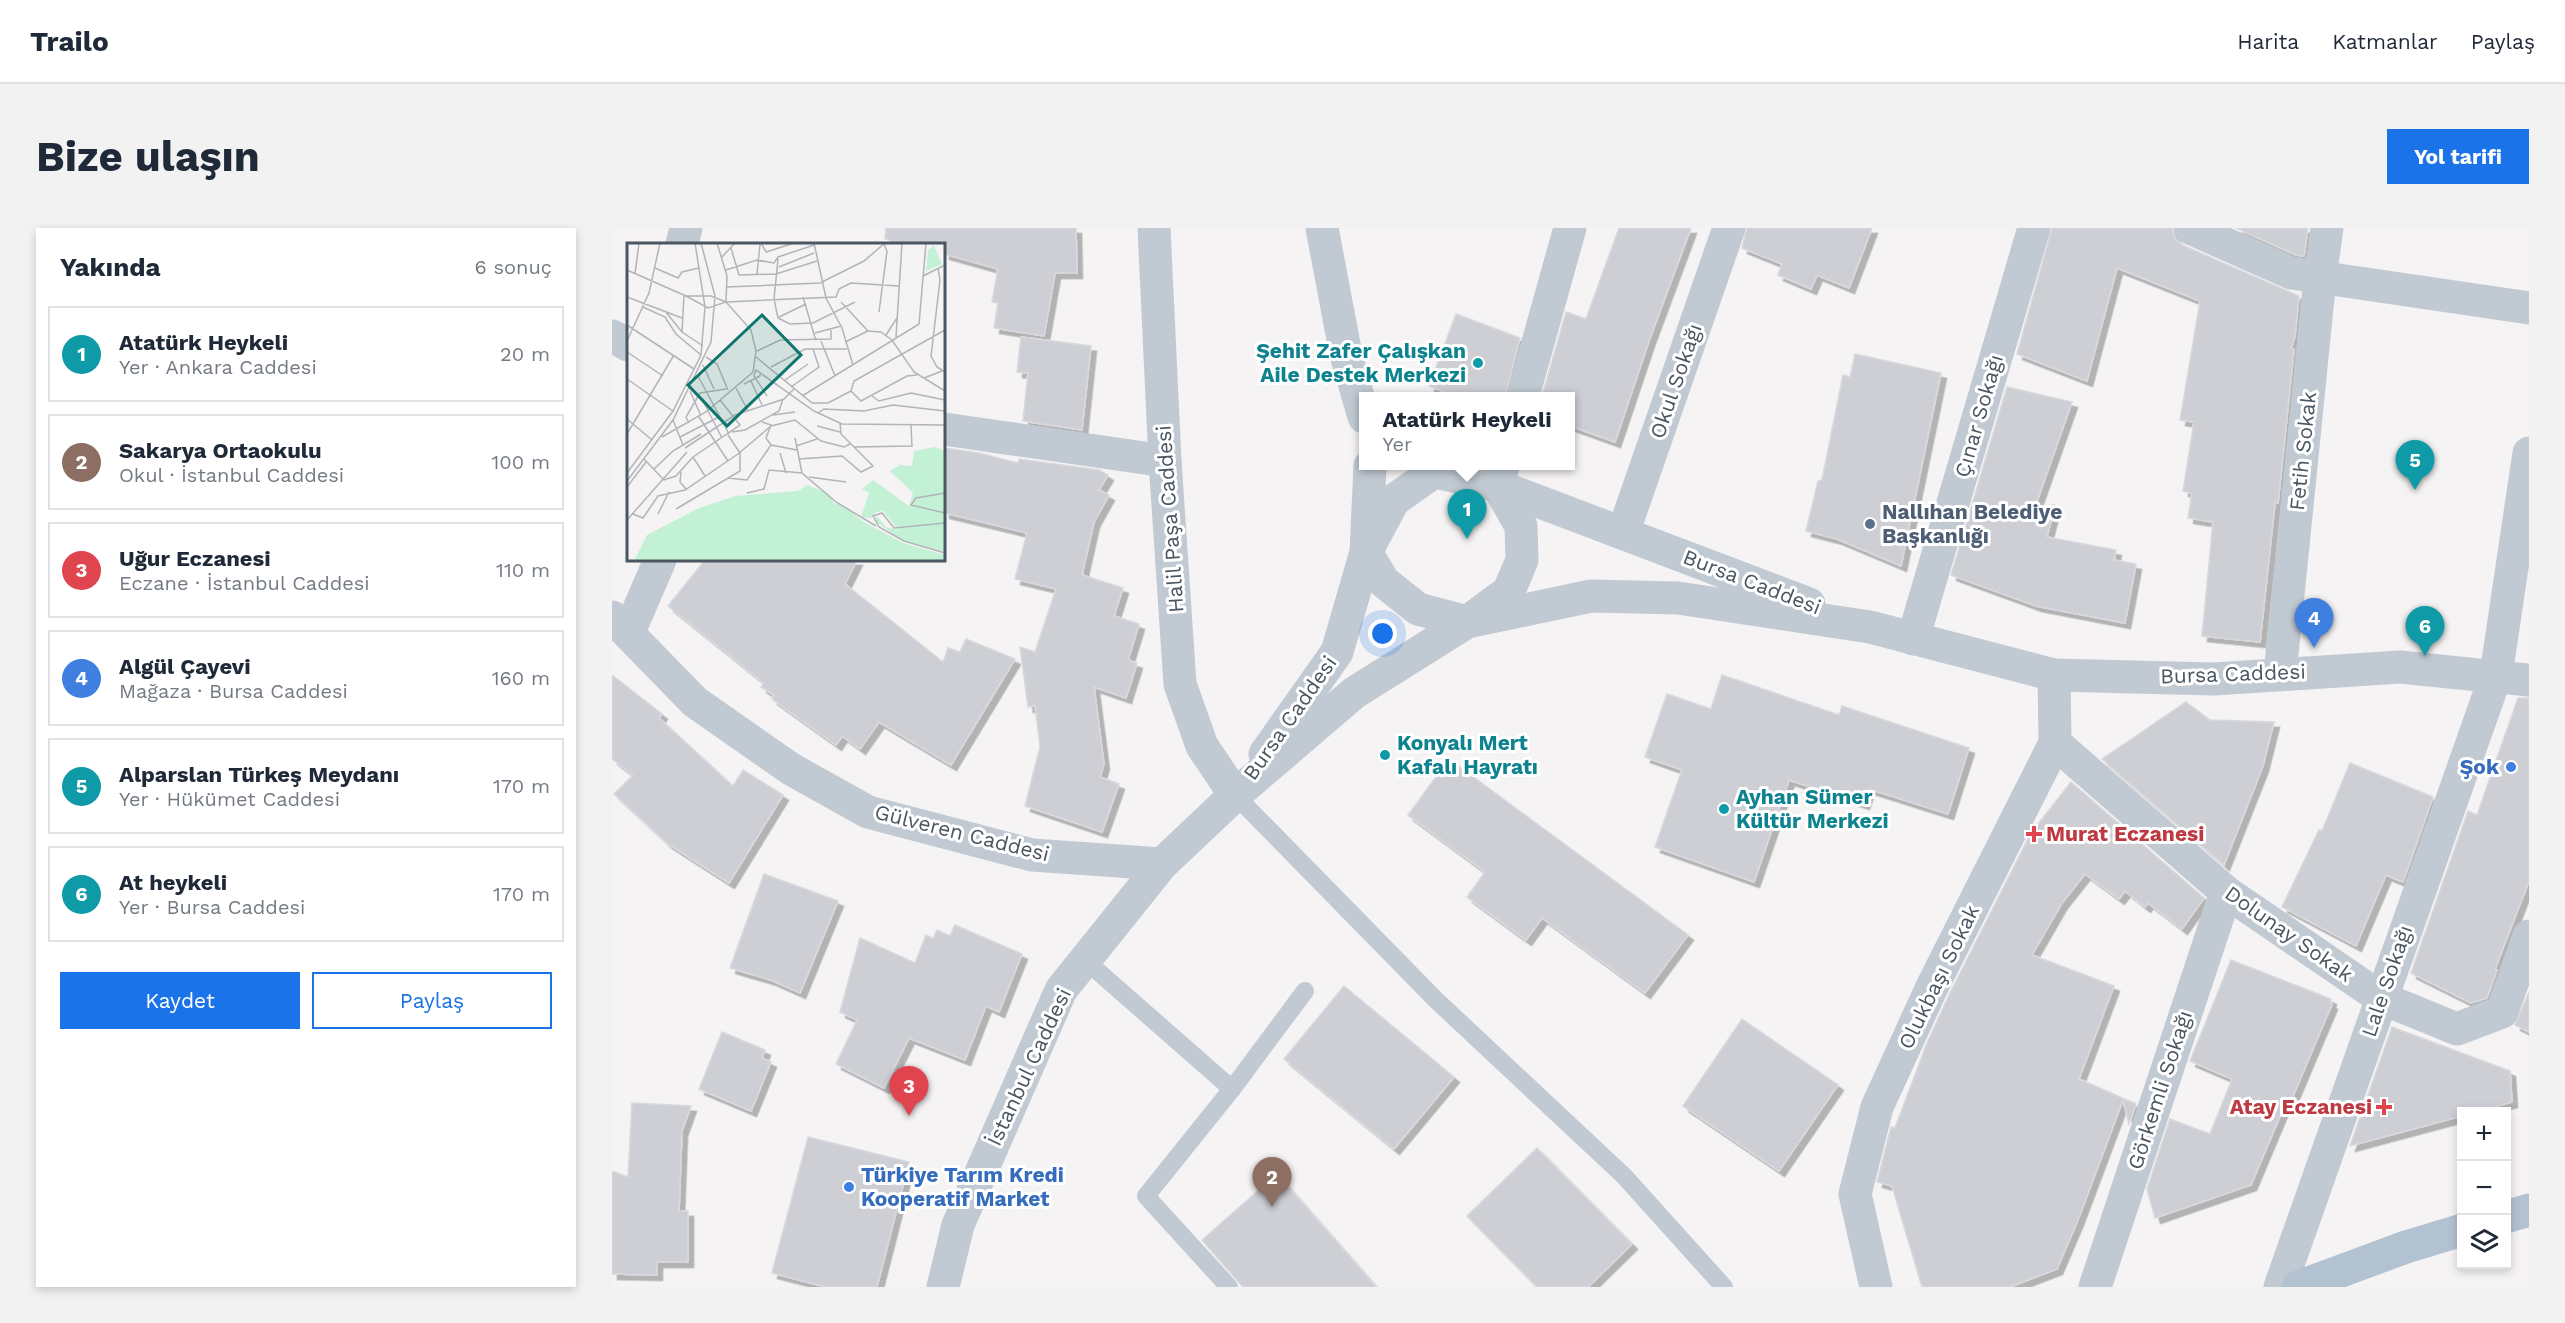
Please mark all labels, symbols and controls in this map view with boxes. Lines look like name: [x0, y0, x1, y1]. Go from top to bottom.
text: Trailo: [30, 25, 109, 58]
text: Harita: [2237, 29, 2299, 54]
text: Katmanlar: [2332, 29, 2438, 54]
text: Paylaş: [2471, 29, 2535, 54]
button: Yol tarifi: [2387, 129, 2529, 184]
text: Bize ulaşın: [36, 132, 260, 181]
inset map: [627, 243, 945, 561]
text: Yakında: [60, 252, 161, 282]
text: 6 sonuç: [475, 255, 552, 279]
street label: Okul Sokağı: [1644, 320, 1707, 442]
text: Atatürk Heykeli: [119, 330, 288, 355]
place label: Şehit Zafer Çalışkan Aile Destek Merkezi: [1256, 338, 1466, 387]
text: 1: [77, 342, 86, 366]
text: 20 m: [500, 342, 550, 366]
street label: Çınar Sokağı: [1949, 352, 2008, 480]
text: Yer · Ankara Caddesi: [119, 355, 317, 379]
marker: Şehit Zafer Çalışkan Aile Destek Merkezi: [1471, 356, 1485, 370]
street label: Fetih Sokak: [2284, 390, 2321, 512]
popup: [1359, 392, 1575, 470]
text: Atatürk Heykeli: [1382, 407, 1552, 432]
street label: Halil Paşa Caddesi: [1150, 425, 1189, 614]
text: Yer: [1382, 432, 1412, 456]
text: Sakarya Ortaokulu: [119, 438, 322, 463]
pin: 5: [2396, 440, 2434, 490]
text: 2: [76, 450, 87, 474]
text: 100 m: [491, 450, 550, 474]
text: Okul · İstanbul Caddesi: [119, 463, 344, 487]
pin: 1: [1448, 490, 1486, 539]
place label: Nallıhan Belediye Başkanlığı: [1882, 499, 2062, 548]
marker: Nallıhan Belediye Başkanlığı: [1863, 517, 1877, 531]
street label: Bursa Caddesi: [1680, 544, 1825, 619]
text: Uğur Eczanesi: [119, 546, 271, 571]
text: 3: [76, 558, 87, 582]
text: 110 m: [496, 558, 550, 582]
text: Eczane · İstanbul Caddesi: [119, 571, 370, 595]
pin: 4: [2294, 598, 2334, 648]
pin: 6: [2406, 606, 2444, 656]
your location: [1368, 619, 1397, 648]
street label: Bursa Caddesi: [1238, 651, 1342, 785]
text: Algül Çayevi: [119, 654, 251, 679]
street label: Bursa Caddesi: [2160, 658, 2306, 689]
text: 4: [75, 666, 88, 690]
text: 160 m: [492, 666, 550, 690]
text: Mağaza · Bursa Caddesi: [119, 679, 348, 703]
place label: Konyalı Mert Kafalı Hayratı: [1397, 730, 1538, 779]
marker: Konyalı Mert Kafalı Hayratı: [1378, 748, 1392, 762]
place label: Şok: [2460, 754, 2500, 779]
marker: Şok: [2504, 760, 2518, 774]
text: Alparslan Türkeş Meydanı: [119, 762, 399, 787]
text: 5: [76, 774, 87, 798]
text: 170 m: [493, 774, 550, 798]
place label: Ayhan Sümer Kültür Merkezi: [1736, 784, 1889, 833]
text: Yer · Hükümet Caddesi: [119, 787, 340, 811]
street label: Gülveren Caddesi: [872, 799, 1052, 866]
marker: Ayhan Sümer Kültür Merkezi: [1717, 802, 1731, 816]
place label: Murat Eczanesi: [2046, 821, 2204, 846]
marker: Murat Eczanesi: [2027, 827, 2041, 841]
text: At heykeli: [119, 870, 227, 895]
street label: Dolunay Sokak: [2221, 880, 2358, 987]
text: 6: [75, 882, 88, 906]
text: 170 m: [493, 882, 550, 906]
text: Yer · Bursa Caddesi: [119, 895, 305, 919]
street label: Olukbaşı Sokak: [1893, 900, 1984, 1053]
street label: Lale Sokağı: [2356, 922, 2417, 1040]
button: Kaydet: [60, 972, 300, 1029]
button: Paylaş: [312, 972, 552, 1029]
street label: İstanbul Caddesi: [981, 984, 1076, 1150]
street label: Görkemli Sokağı: [2122, 1007, 2197, 1172]
pin: 3: [890, 1066, 928, 1116]
place label: Atay Eczanesi: [2230, 1094, 2372, 1119]
marker: Atay Eczanesi: [2377, 1100, 2391, 1114]
map controls: [2457, 1107, 2511, 1269]
button: +: [2457, 1107, 2511, 1161]
pin: 2: [1252, 1158, 1292, 1207]
button: −: [2457, 1161, 2511, 1215]
place label: Türkiye Tarım Kredi Kooperatif Market: [861, 1162, 1064, 1211]
marker: Türkiye Tarım Kredi Kooperatif Market: [842, 1180, 856, 1194]
button: layers: [2457, 1215, 2511, 1269]

